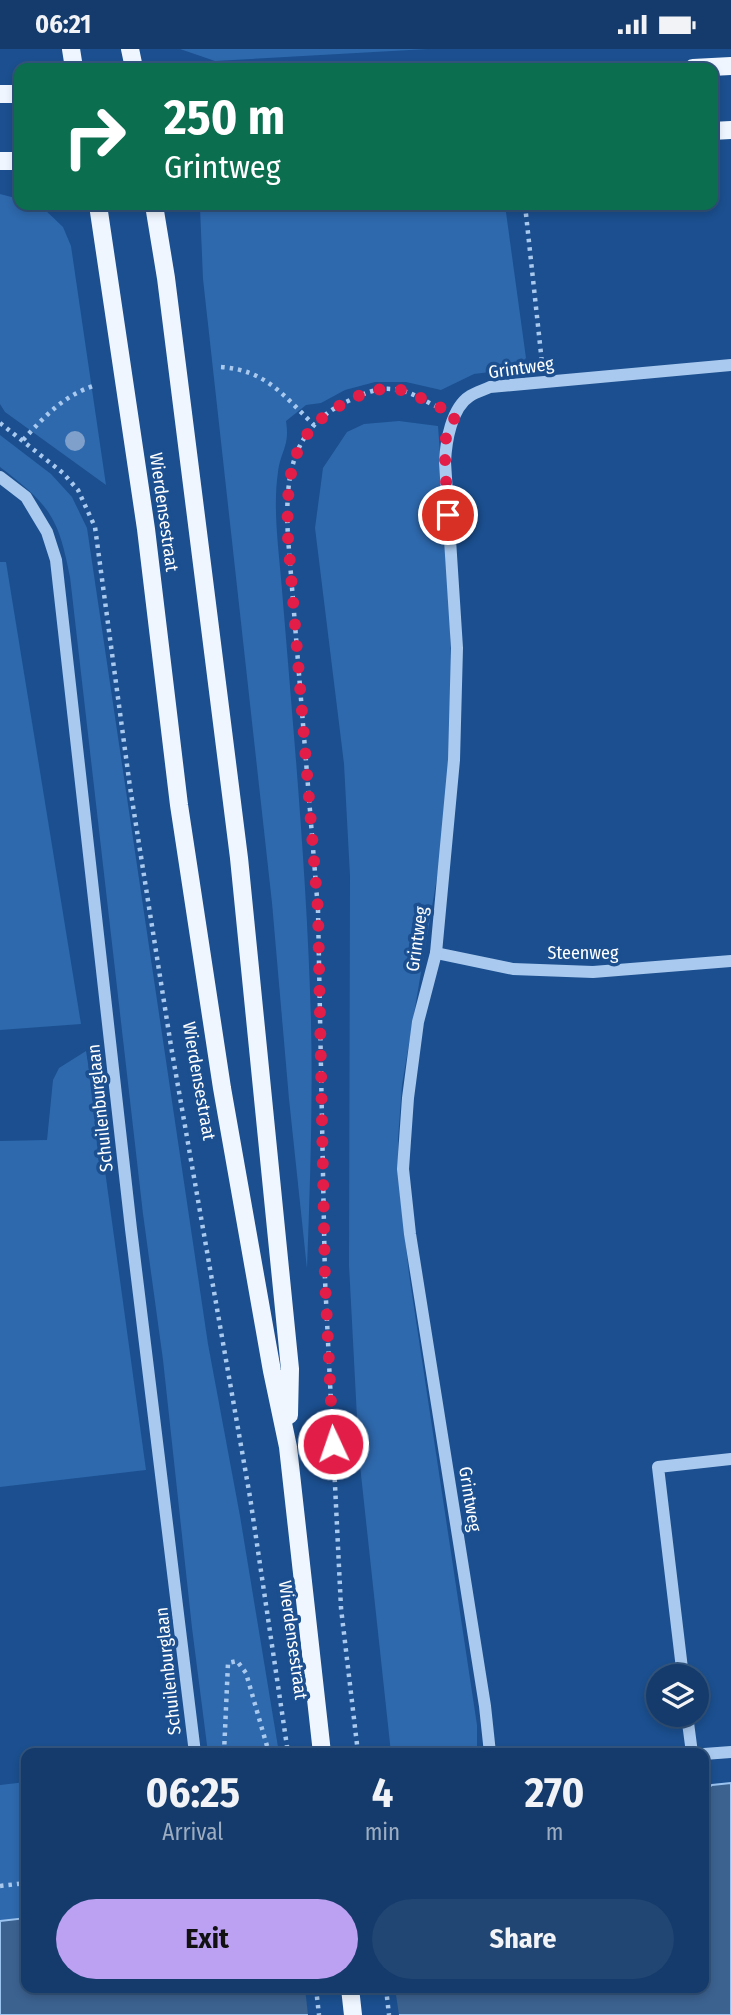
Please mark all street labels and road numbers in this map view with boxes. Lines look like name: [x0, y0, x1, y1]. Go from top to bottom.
street label: Grintweg: [487, 352, 556, 383]
street label: Wierdensestraat: [145, 451, 183, 573]
street label: Grintweg: [402, 904, 433, 973]
street label: Steenweg: [548, 942, 619, 964]
street label: Wierdensestraat: [178, 1020, 220, 1142]
street label: Schuilenburglaan: [82, 1043, 118, 1173]
street label: Grintweg: [454, 1465, 486, 1534]
street label: Wierdensestraat: [274, 1579, 312, 1701]
street label: Schuilenburglaan: [150, 1606, 186, 1736]

